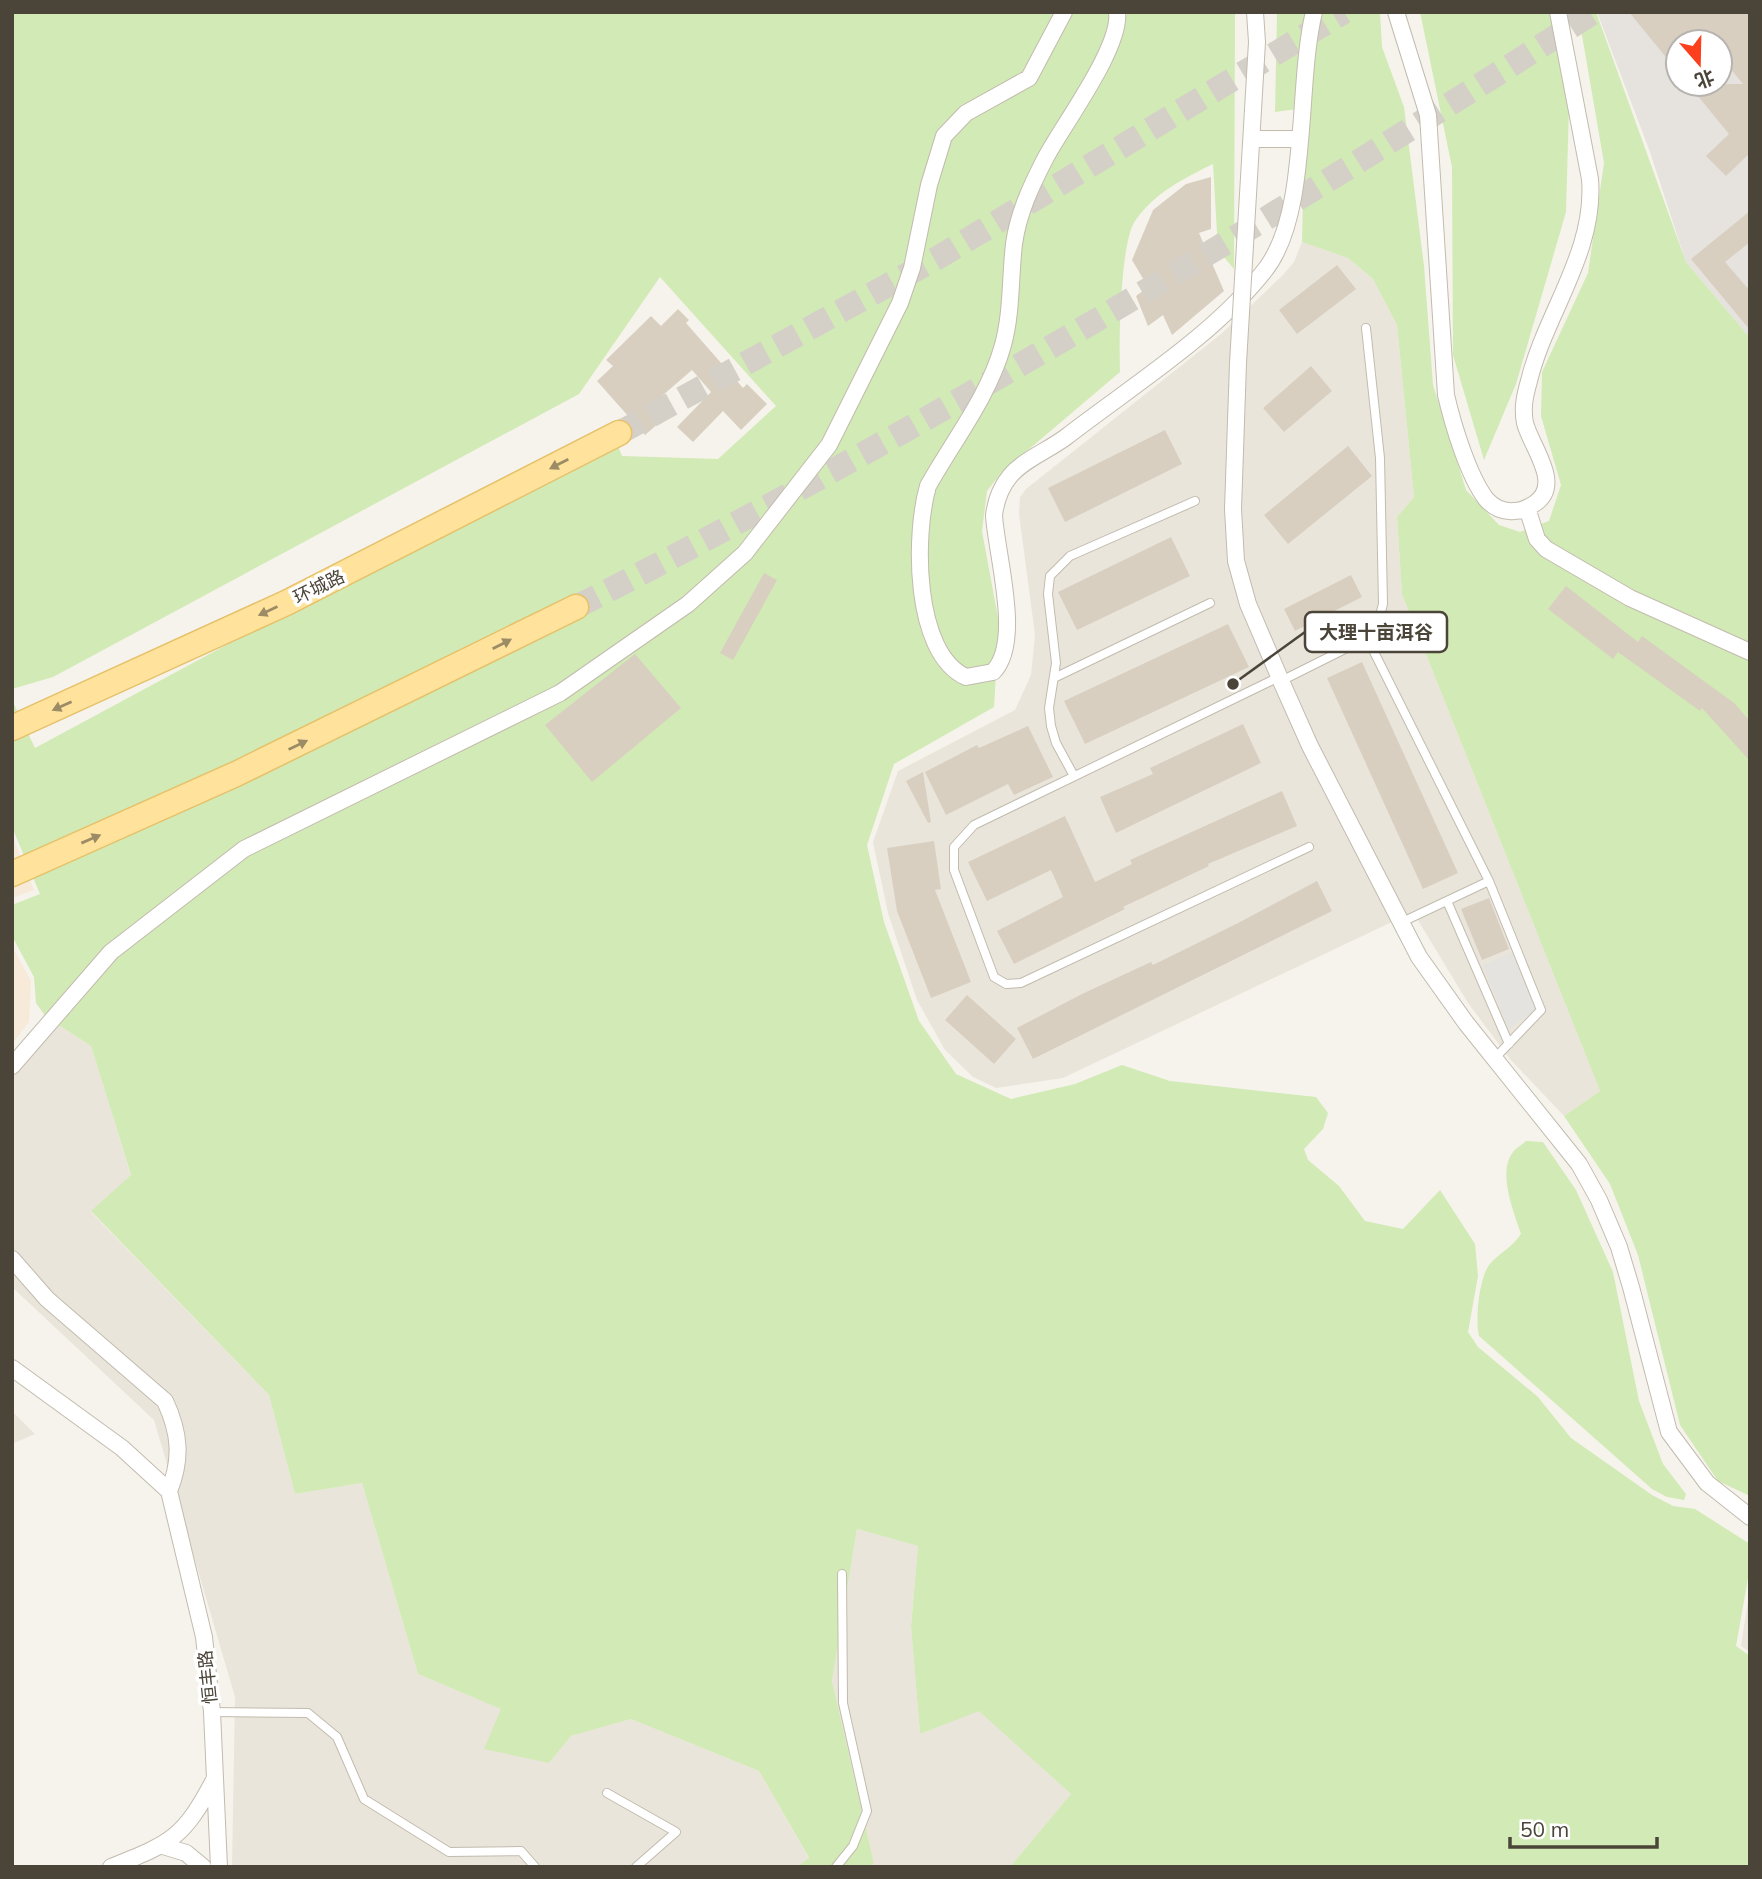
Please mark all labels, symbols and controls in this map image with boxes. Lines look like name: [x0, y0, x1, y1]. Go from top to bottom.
north arrow: [1664, 28, 1734, 98]
text: 北: [1692, 64, 1718, 94]
one-way arrow: [549, 459, 569, 470]
street label: 环城路: [289, 564, 348, 609]
one-way arrow: [258, 606, 278, 617]
callout: 大理十亩洱谷: [1305, 612, 1447, 652]
text: 大理十亩洱谷: [1319, 620, 1433, 644]
one-way arrow: [492, 638, 512, 649]
one-way arrow: [51, 701, 72, 712]
one-way arrow: [288, 739, 308, 750]
one-way arrow: [81, 833, 102, 844]
street label: 恒丰路: [193, 1649, 222, 1705]
scale bar: [1510, 1806, 1657, 1850]
text: 50 m: [1520, 1816, 1569, 1842]

